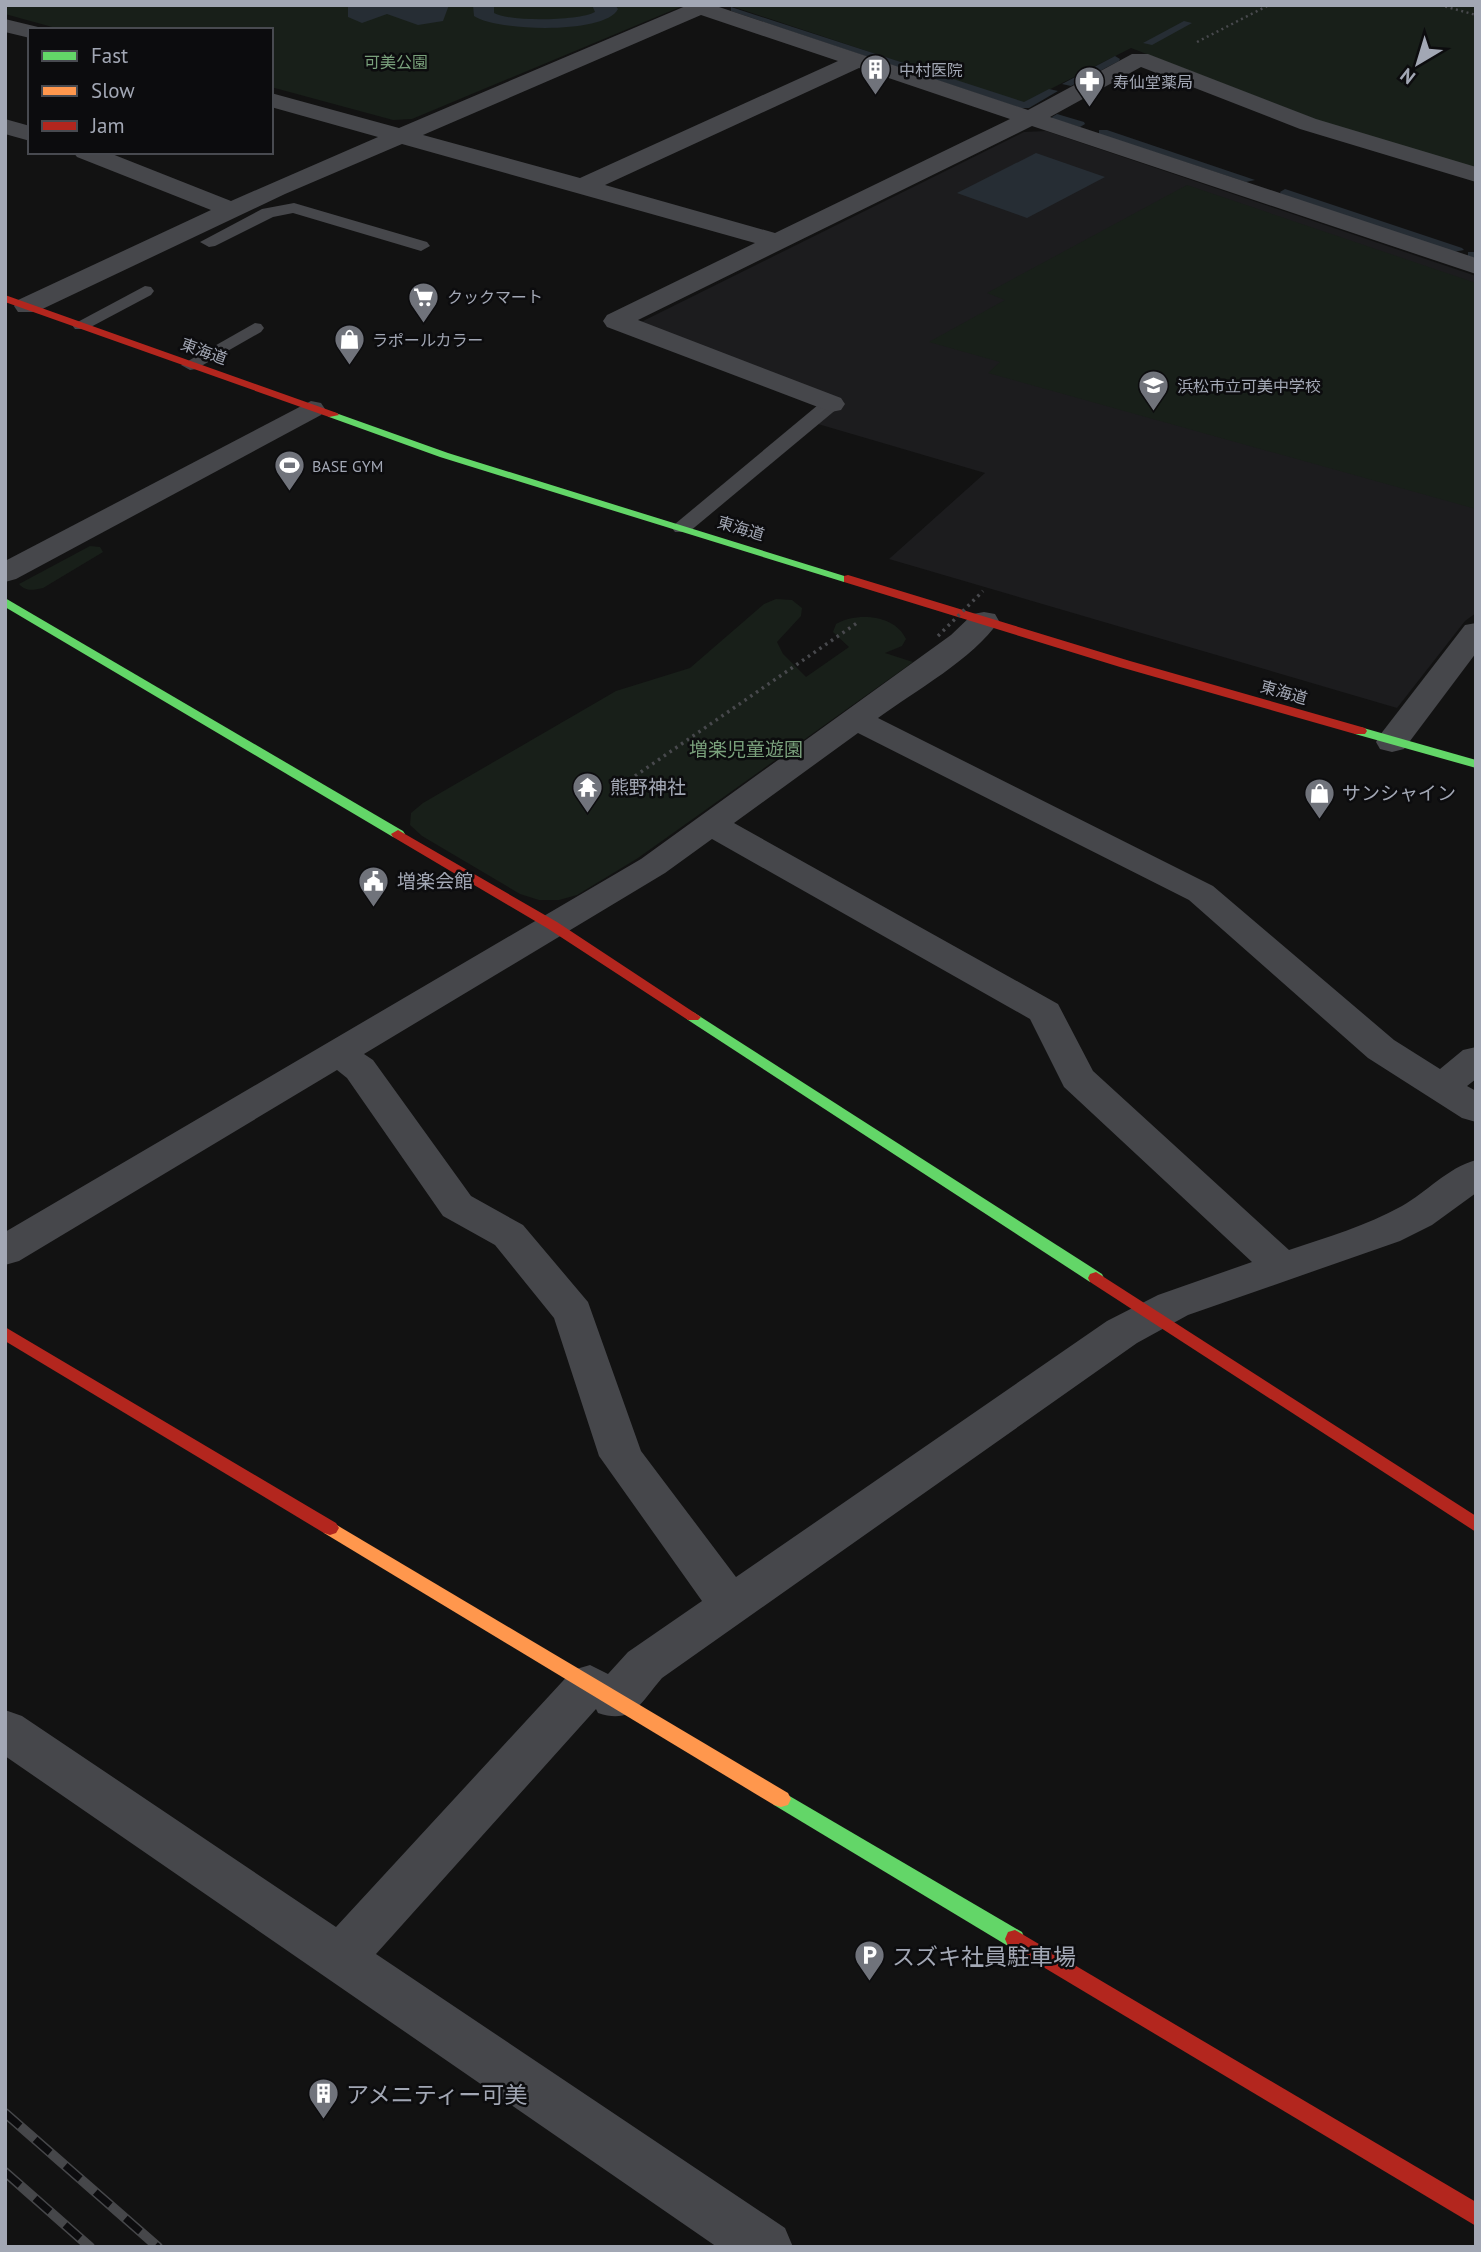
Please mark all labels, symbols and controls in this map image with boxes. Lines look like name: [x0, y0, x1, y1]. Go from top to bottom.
legend: [28, 28, 273, 154]
north arrow: [1383, 28, 1453, 98]
text: Fast: [91, 42, 128, 69]
park label: 可美公園: [364, 52, 428, 72]
building icon: 中村医院: [859, 53, 893, 97]
place label: 中村医院: [899, 60, 963, 80]
text: N: [1395, 63, 1420, 90]
pharmacy icon: 寿仙堂薬局: [1073, 65, 1107, 109]
place label: 寿仙堂薬局: [1113, 72, 1193, 92]
text: Slow: [91, 77, 135, 104]
text: Jam: [90, 112, 125, 139]
supermarket icon: クックマート: [407, 280, 441, 324]
place label: クックマート: [447, 287, 543, 307]
shop icon: ラポールカラー: [332, 323, 366, 367]
place label: ラポールカラー: [372, 330, 484, 350]
street label: 東海道: [178, 333, 230, 369]
school or university icon: 浜松市立可美中学校: [1137, 369, 1171, 413]
place label: 浜松市立可美中学校: [1177, 376, 1321, 396]
sports icon: BASE GYM: [272, 449, 306, 493]
place label: BASE GYM: [312, 456, 383, 476]
street label: 東海道: [715, 511, 767, 545]
street label: 東海道: [1258, 676, 1310, 708]
park label: 増楽児童遊園: [689, 737, 803, 761]
temple icon: 熊野神社: [570, 770, 604, 814]
place label: 熊野神社: [610, 775, 686, 799]
shop icon: サンシャイン: [1302, 776, 1336, 820]
place label: サンシャイン: [1342, 781, 1456, 805]
public building icon: 増楽会館: [357, 864, 391, 908]
place label: 増楽会館: [397, 869, 473, 893]
parking icon: スズキ社員駐車場: [852, 1939, 886, 1983]
place label: スズキ社員駐車場: [892, 1942, 1076, 1971]
building icon: アメニティー可美: [306, 2077, 340, 2121]
place label: アメニティー可美: [346, 2080, 527, 2109]

